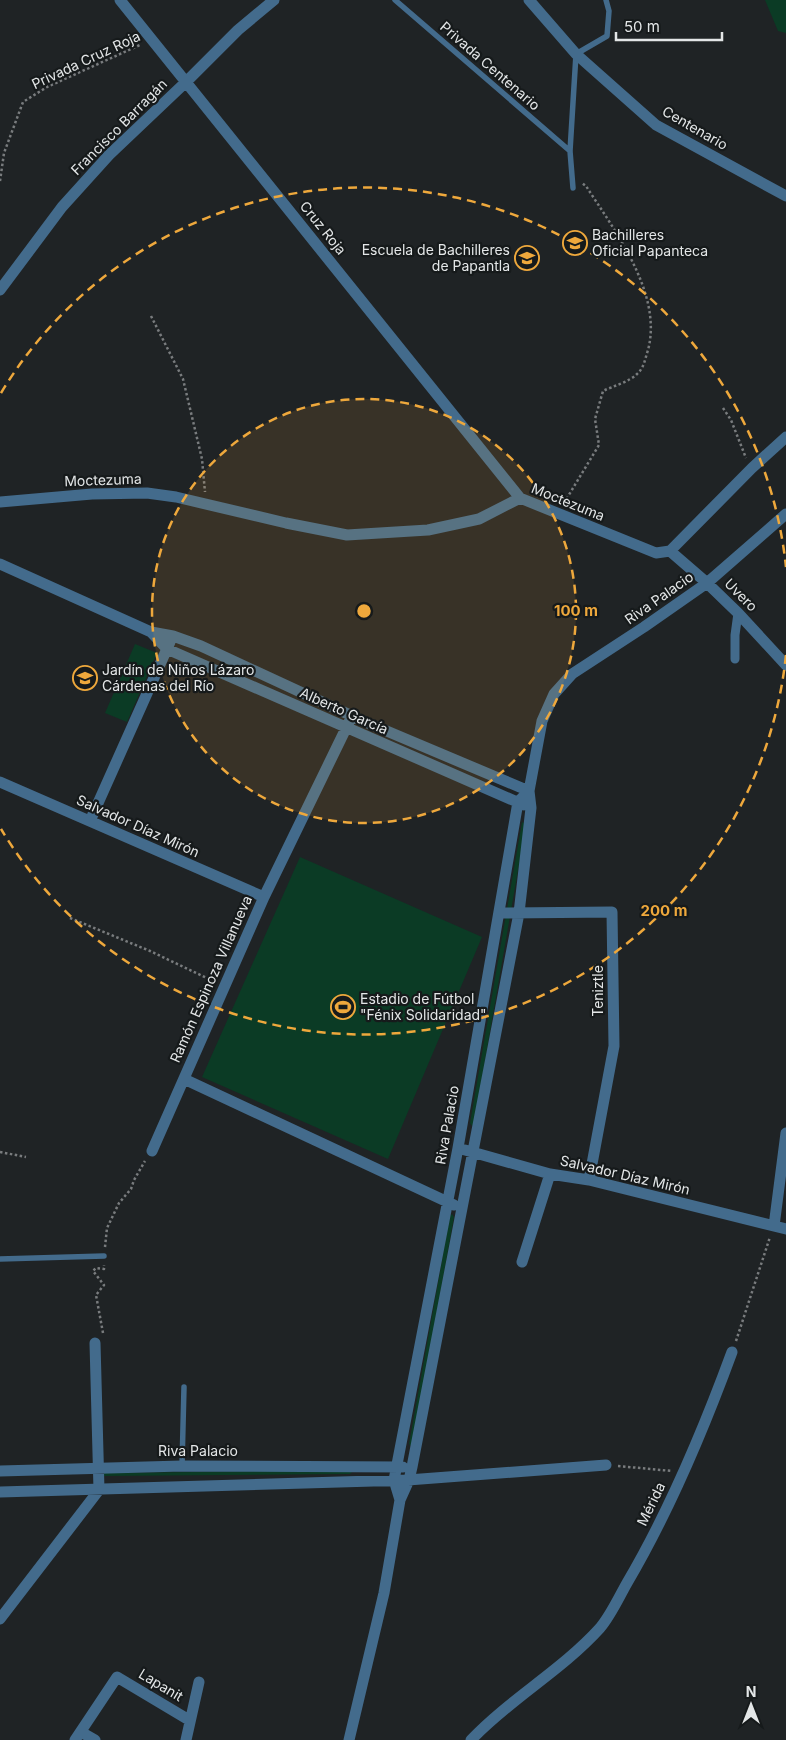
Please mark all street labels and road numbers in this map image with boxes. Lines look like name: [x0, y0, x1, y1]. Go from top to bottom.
street label: Privada Centenario: [437, 18, 544, 114]
street label: Privada Cruz Roja: [29, 27, 143, 92]
street label: Francisco Barragán: [67, 75, 170, 178]
street label: Centenario: [660, 102, 731, 153]
street label: Cruz Roja: [297, 198, 350, 258]
street label: Moctezuma: [64, 470, 142, 489]
street label: Moctezuma: [529, 479, 607, 524]
street label: Riva Palacio: [621, 568, 696, 627]
street label: Uvero: [721, 575, 761, 615]
street label: Alberto García: [298, 684, 391, 738]
street label: Salvador Díaz Mirón: [74, 791, 202, 860]
street label: Ramón Espinoza Villanueva: [166, 893, 255, 1065]
street label: Teniztle: [589, 965, 606, 1017]
street label: Riva Palacio: [431, 1084, 462, 1166]
street label: Salvador Díaz Mirón: [558, 1151, 692, 1198]
street label: Riva Palacio: [158, 1442, 238, 1459]
street label: Mérida: [633, 1479, 668, 1528]
street label: Lapanit: [136, 1665, 187, 1705]

